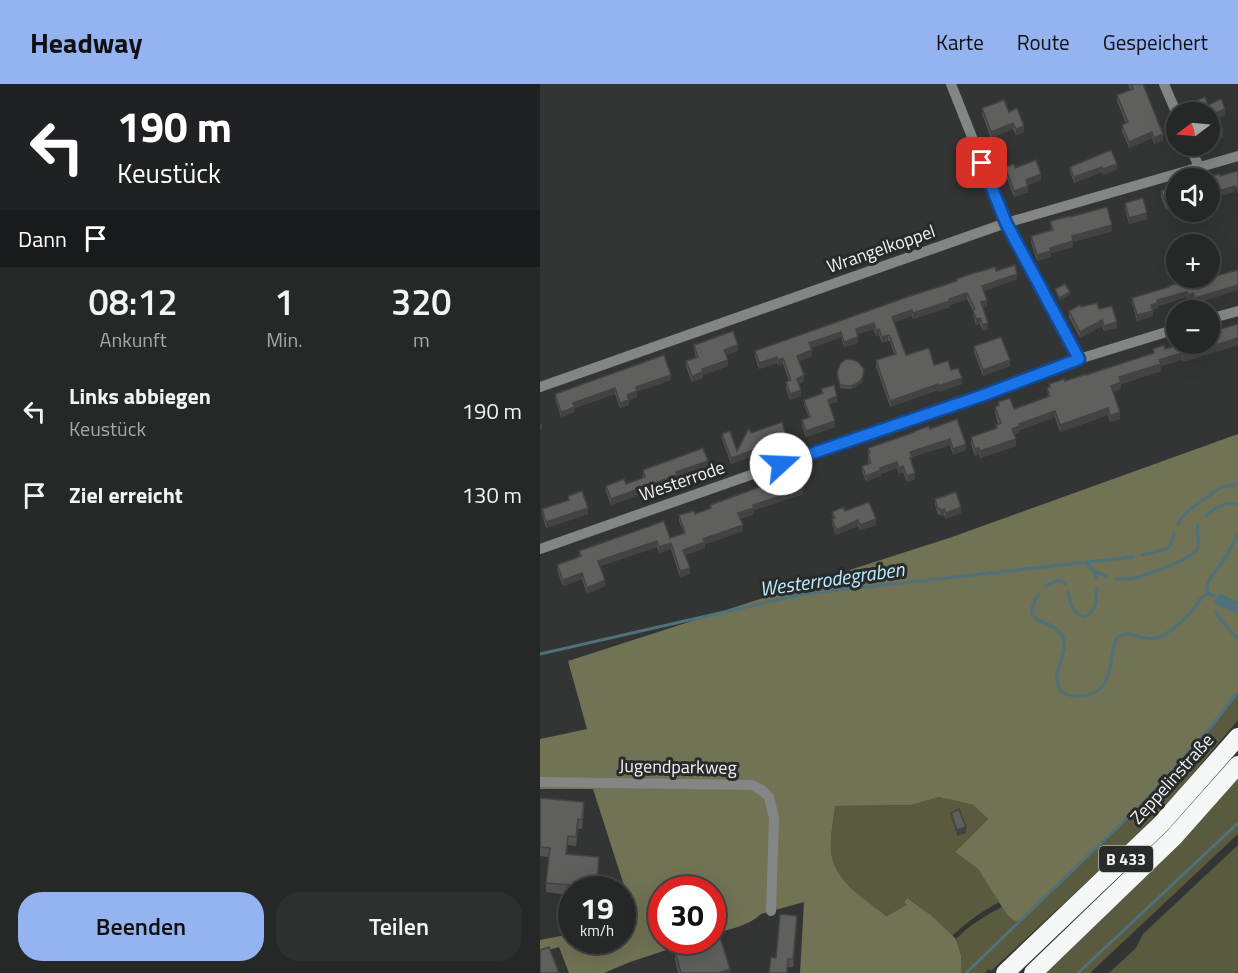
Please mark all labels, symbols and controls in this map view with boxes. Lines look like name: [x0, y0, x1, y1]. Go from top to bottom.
text: Headway: [30, 21, 142, 64]
text: Karte: [936, 26, 984, 58]
text: Route: [1017, 26, 1070, 58]
text: Gespeichert: [1103, 26, 1208, 58]
text: 190 m: [117, 94, 232, 158]
north arrow: [1166, 102, 1220, 156]
map controls: [1166, 102, 1220, 354]
icon: left: [18, 108, 96, 186]
pin: [956, 137, 1007, 188]
icon: arrive: [965, 146, 998, 179]
text: Keustück: [117, 152, 221, 193]
button: sound: [1166, 168, 1220, 222]
street label: Wrangelkoppel: [823, 217, 939, 280]
text: Dann: [18, 222, 67, 256]
icon: arrive: [79, 222, 112, 255]
button: +: [1166, 234, 1220, 288]
text: 08:12: [89, 274, 178, 329]
text: 1: [274, 274, 294, 329]
text: 320: [391, 274, 451, 329]
button: −: [1166, 300, 1220, 354]
text: Ankunft: [100, 324, 167, 355]
text: Min.: [266, 324, 303, 355]
text: m: [413, 324, 430, 355]
text: Links abbiegen: [69, 379, 211, 413]
text: 190 m: [462, 394, 522, 428]
icon: left: [18, 395, 51, 428]
text: Keustück: [69, 413, 146, 444]
position arrow: [749, 432, 813, 496]
street label: Westerrode: [635, 453, 728, 508]
text: Ziel erreicht: [69, 478, 183, 512]
text: 130 m: [462, 478, 522, 512]
icon: arrive: [18, 479, 51, 512]
water label: Westerrodegraben: [758, 553, 907, 604]
street label: Zeppelinstraße: [1124, 727, 1220, 830]
street label: Jugendparkweg: [619, 752, 737, 781]
road number: B 433: [1099, 846, 1153, 872]
speed limit sign: 30: [648, 876, 726, 954]
text: 19: [580, 885, 614, 931]
button: Beenden: [18, 892, 264, 961]
button: Teilen: [276, 892, 522, 961]
text: km/h: [580, 919, 614, 942]

